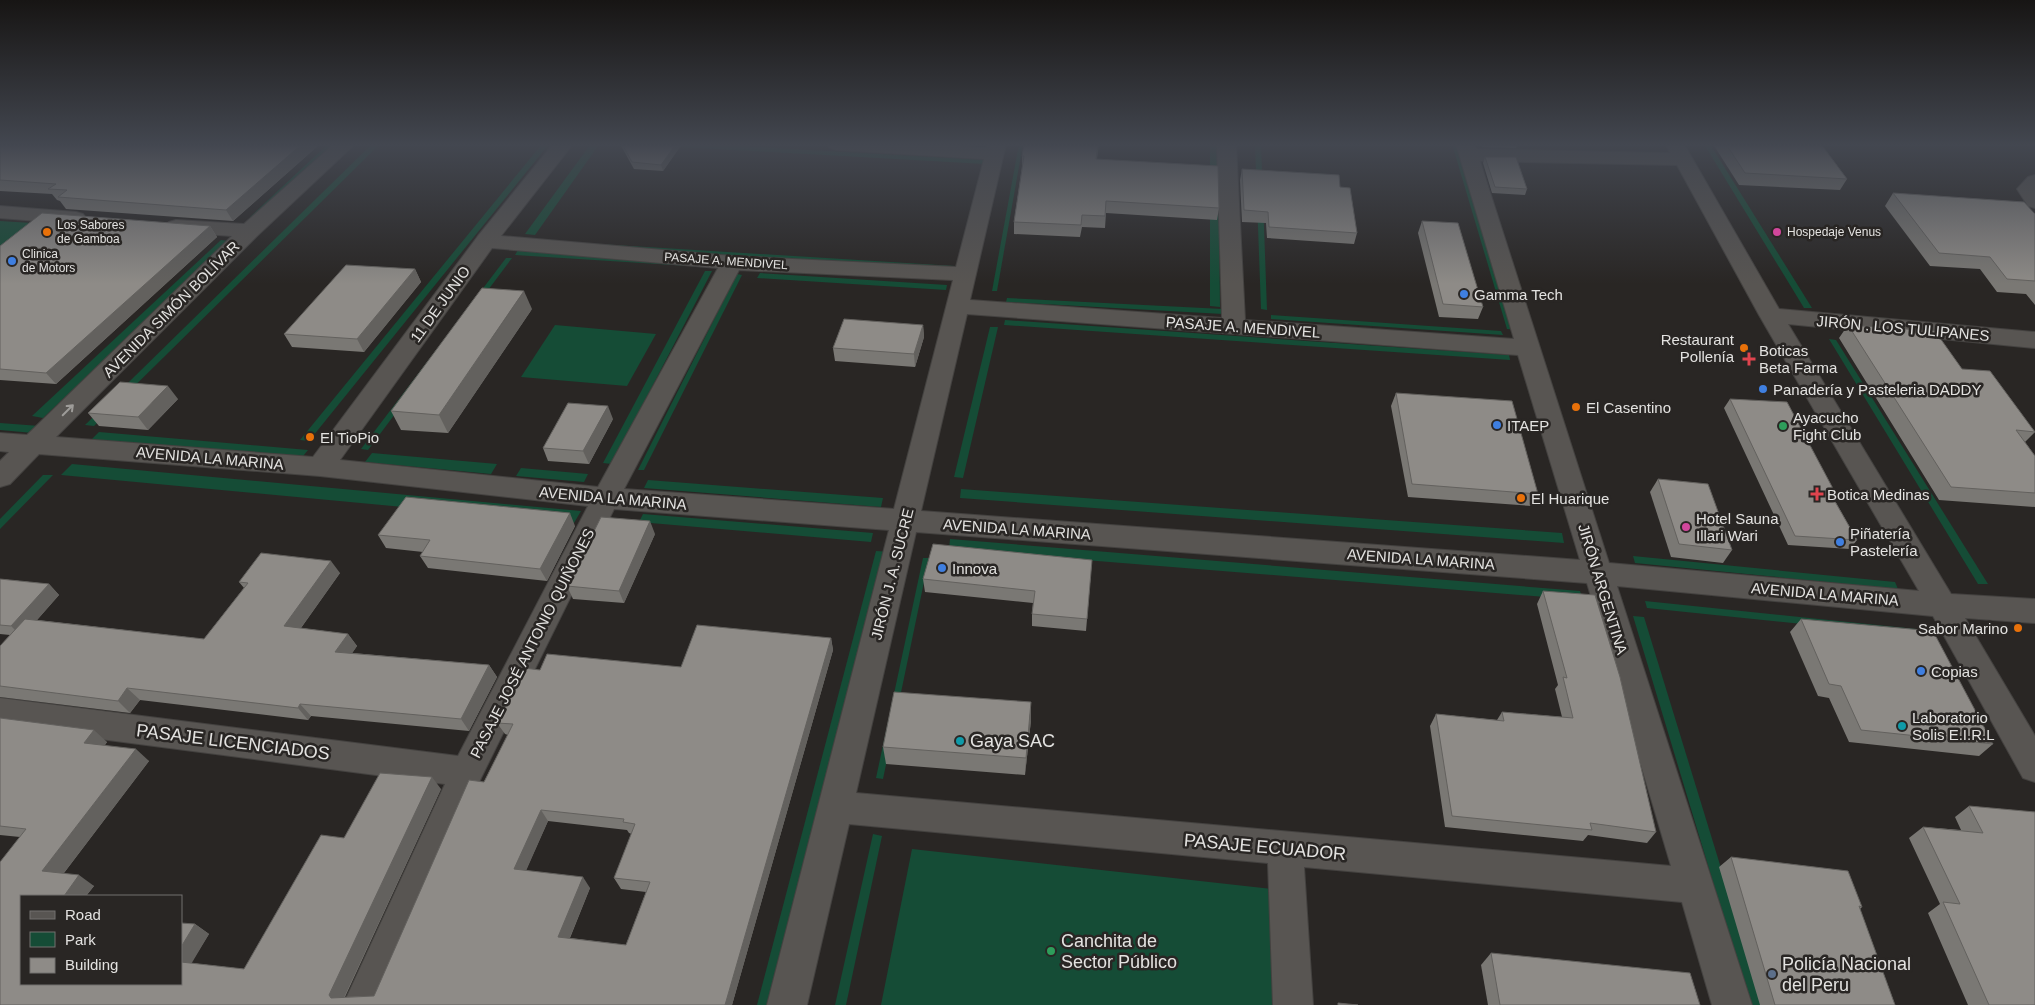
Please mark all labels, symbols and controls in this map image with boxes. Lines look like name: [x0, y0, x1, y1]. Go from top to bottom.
place label: Los Sabores de Gamboa: [57, 218, 124, 246]
place label: Hospedaje Venus: [1787, 225, 1881, 239]
marker: Los Sabores de Gamboa: [41, 226, 53, 238]
marker: Hospedaje Venus: [1771, 226, 1783, 238]
street label: AVENIDA SIMÓN BOLÍVAR: [99, 237, 243, 381]
place label: Clinica de Motors: [22, 247, 75, 275]
street label: PASAJE A. MENDIVEL: [664, 250, 789, 272]
marker: Clinica de Motors: [6, 255, 18, 267]
street label: 11 DE JUNIO: [407, 263, 473, 345]
place label: Gamma Tech: [1474, 286, 1563, 303]
marker: Gamma Tech: [1458, 288, 1470, 300]
street label: JIRÓN . LOS TULIPANES: [1816, 312, 1990, 344]
street label: PASAJE A. MENDIVEL: [1165, 313, 1321, 341]
place label: Restaurant Pollenía: [1661, 331, 1735, 365]
marker: Restaurant Pollenía: [1738, 342, 1750, 354]
place label: Boticas Beta Farma: [1759, 342, 1838, 376]
marker: Boticas Beta Farma: [1743, 353, 1755, 365]
place label: Panadería y Pasteleria DADDY: [1773, 381, 1981, 398]
marker: Panadería y Pasteleria DADDY: [1757, 383, 1769, 395]
place label: El Casentino: [1586, 399, 1671, 416]
marker: El Casentino: [1570, 401, 1582, 413]
one-way arrow: [62, 404, 74, 416]
place label: Ayacucho Fight Club: [1793, 409, 1861, 443]
place label: ITAEP: [1507, 417, 1549, 434]
marker: ITAEP: [1491, 419, 1503, 431]
marker: Ayacucho Fight Club: [1777, 420, 1789, 432]
place label: El TioPio: [320, 429, 379, 446]
marker: El TioPio: [304, 431, 316, 443]
street label: AVENIDA LA MARINA: [135, 443, 285, 473]
street label: AVENIDA LA MARINA: [538, 483, 688, 513]
place label: Botica Medinas: [1827, 486, 1930, 503]
marker: Botica Medinas: [1811, 488, 1823, 500]
place label: El Huarique: [1531, 490, 1609, 507]
marker: El Huarique: [1515, 492, 1527, 504]
street label: JIRÓN J. A. SUCRE: [867, 506, 917, 642]
place label: Hotel Sauna Illari Wari: [1696, 510, 1779, 544]
street label: AVENIDA LA MARINA: [943, 515, 1091, 543]
marker: Hotel Sauna Illari Wari: [1680, 521, 1692, 533]
street label: JIRÓN ARGENTINA: [1575, 522, 1631, 656]
street label: PASAJE JOSÉ ANTONIO QUIÑONES: [466, 525, 598, 761]
place label: Piñatería Pastelería: [1850, 525, 1918, 559]
marker: Piñatería Pastelería: [1834, 536, 1846, 548]
street label: AVENIDA LA MARINA: [1347, 545, 1495, 573]
place label: Innova: [952, 560, 998, 577]
marker: Innova: [936, 562, 948, 574]
street label: AVENIDA LA MARINA: [1750, 579, 1900, 609]
place label: Sabor Marino: [1918, 620, 2008, 637]
marker: Sabor Marino: [2012, 622, 2024, 634]
place label: Copias: [1931, 663, 1978, 680]
marker: Copias: [1915, 665, 1927, 677]
place label: Laboratorio Solis E.I.R.L: [1912, 709, 1995, 743]
street label: PASAJE LICENCIADOS: [135, 720, 331, 764]
marker: Laboratorio Solis E.I.R.L: [1896, 720, 1908, 732]
place label: Gaya SAC: [970, 731, 1055, 751]
marker: Gaya SAC: [954, 735, 966, 747]
street label: PASAJE ECUADOR: [1183, 830, 1347, 864]
legend: [20, 895, 182, 985]
text: Road: [65, 906, 101, 923]
text: Park: [65, 931, 96, 948]
place label: Canchita de Sector Público: [1061, 931, 1177, 972]
marker: Canchita de Sector Público: [1045, 945, 1057, 957]
place label: Policía Nacional del Peru: [1782, 954, 1911, 995]
text: Building: [65, 956, 118, 973]
marker: Policía Nacional del Peru: [1766, 968, 1778, 980]

